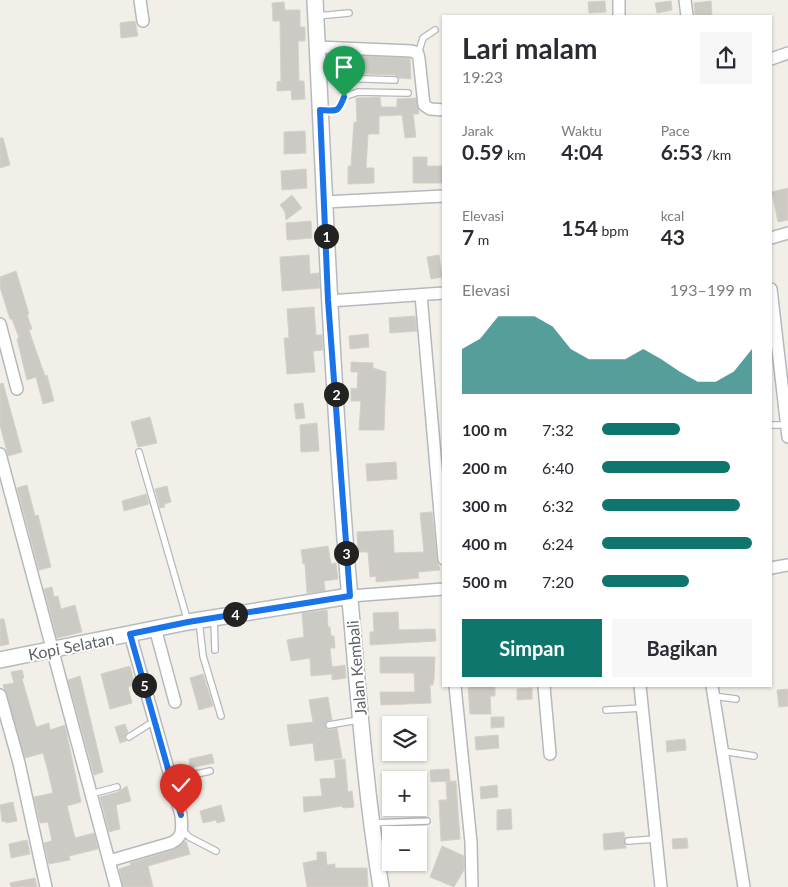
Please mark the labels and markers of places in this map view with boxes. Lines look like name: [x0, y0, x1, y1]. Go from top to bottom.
pin: [323, 46, 365, 97]
pin: 1: [314, 224, 338, 248]
pin: 2: [324, 382, 348, 406]
pin: 3: [334, 540, 358, 566]
pin: 4: [222, 602, 248, 626]
pin: 5: [132, 672, 156, 698]
pin: [160, 764, 202, 815]

